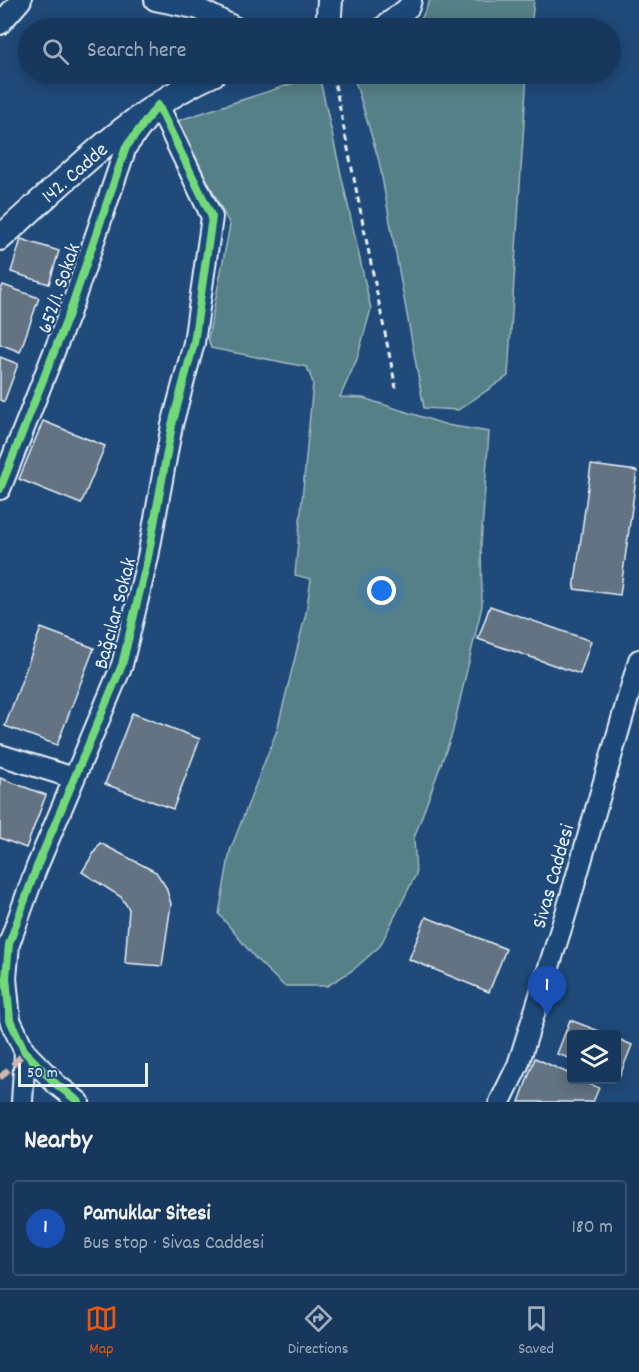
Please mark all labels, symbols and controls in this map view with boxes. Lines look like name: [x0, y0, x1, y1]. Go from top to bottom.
search box: [18, 18, 621, 84]
icon: search: [39, 35, 72, 68]
text: Search here: [87, 36, 186, 67]
street label: 142. Cadde: [36, 137, 116, 212]
street label: 652/1. Sokak: [31, 240, 90, 338]
street label: Bağcılar Sokak: [88, 555, 146, 673]
your location: [367, 576, 396, 605]
street label: Sivas Caddesi: [526, 821, 584, 932]
pin: 1: [528, 966, 566, 1016]
map controls: [567, 1030, 621, 1084]
button: layers: [567, 1030, 621, 1084]
scale bar: [18, 1060, 148, 1088]
text: 50 m: [27, 1062, 58, 1085]
text: Nearby: [24, 1123, 92, 1160]
text: Pamuklar Sitesi: [83, 1199, 211, 1230]
text: 1: [43, 1214, 48, 1242]
text: 180 m: [571, 1214, 613, 1242]
text: Bus stop · Sivas Caddesi: [83, 1230, 264, 1258]
tab: Map: [85, 1302, 118, 1361]
tab: Directions: [288, 1302, 348, 1361]
tab: Saved: [518, 1302, 554, 1361]

